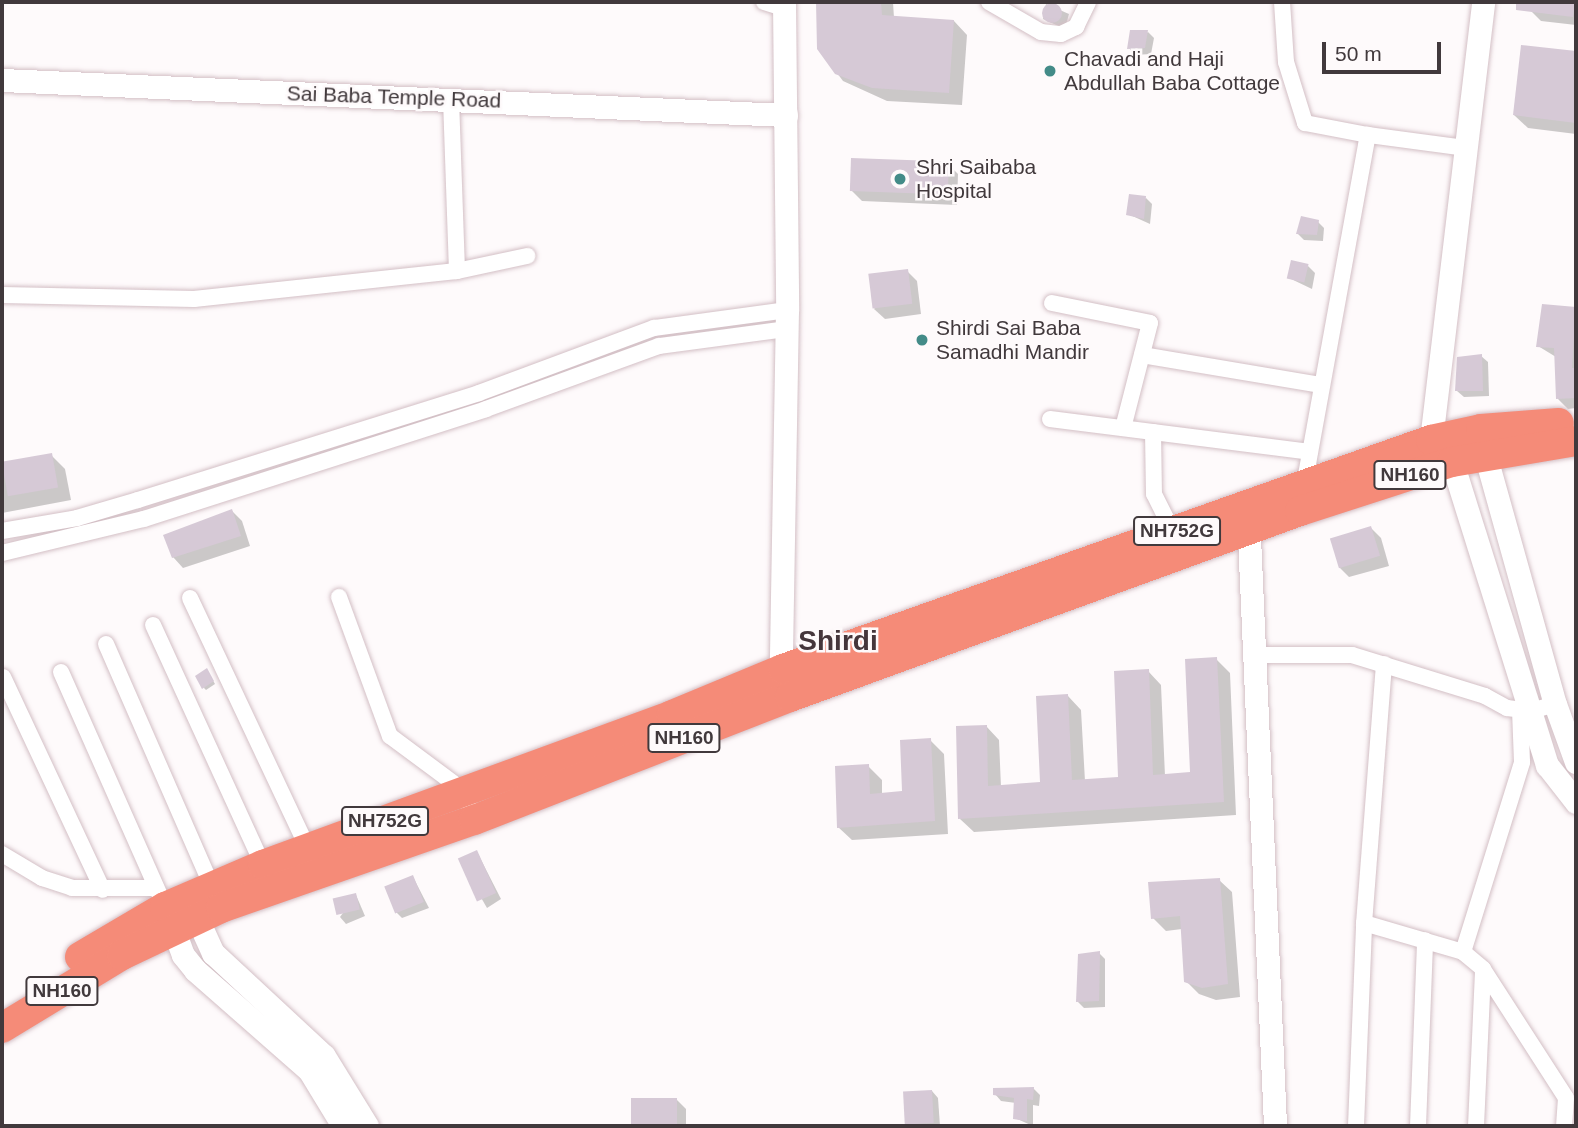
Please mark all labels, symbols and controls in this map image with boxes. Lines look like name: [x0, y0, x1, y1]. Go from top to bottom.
scale bar: [1326, 28, 1445, 72]
text: 50 m: [1335, 42, 1382, 65]
place label: Chavadi and Haji Abdullah Baba Cottage: [1064, 46, 1280, 96]
marker: Chavadi and Haji Abdullah Baba Cottage: [1042, 63, 1058, 79]
street label: Sai Baba Temple Road: [286, 81, 502, 113]
place label: Shri Saibaba Hospital: [916, 154, 1036, 204]
marker: Shri Saibaba Hospital: [890, 169, 910, 189]
place label: Shirdi Sai Baba Samadhi Mandir: [936, 315, 1089, 365]
marker: Shirdi Sai Baba Samadhi Mandir: [914, 332, 930, 348]
road number: NH160: [1373, 460, 1447, 490]
road number: NH752G: [1132, 516, 1222, 546]
district label: Shirdi: [798, 624, 878, 658]
road number: NH160: [647, 722, 721, 754]
road number: NH752G: [340, 806, 430, 836]
road number: NH160: [25, 976, 99, 1007]

